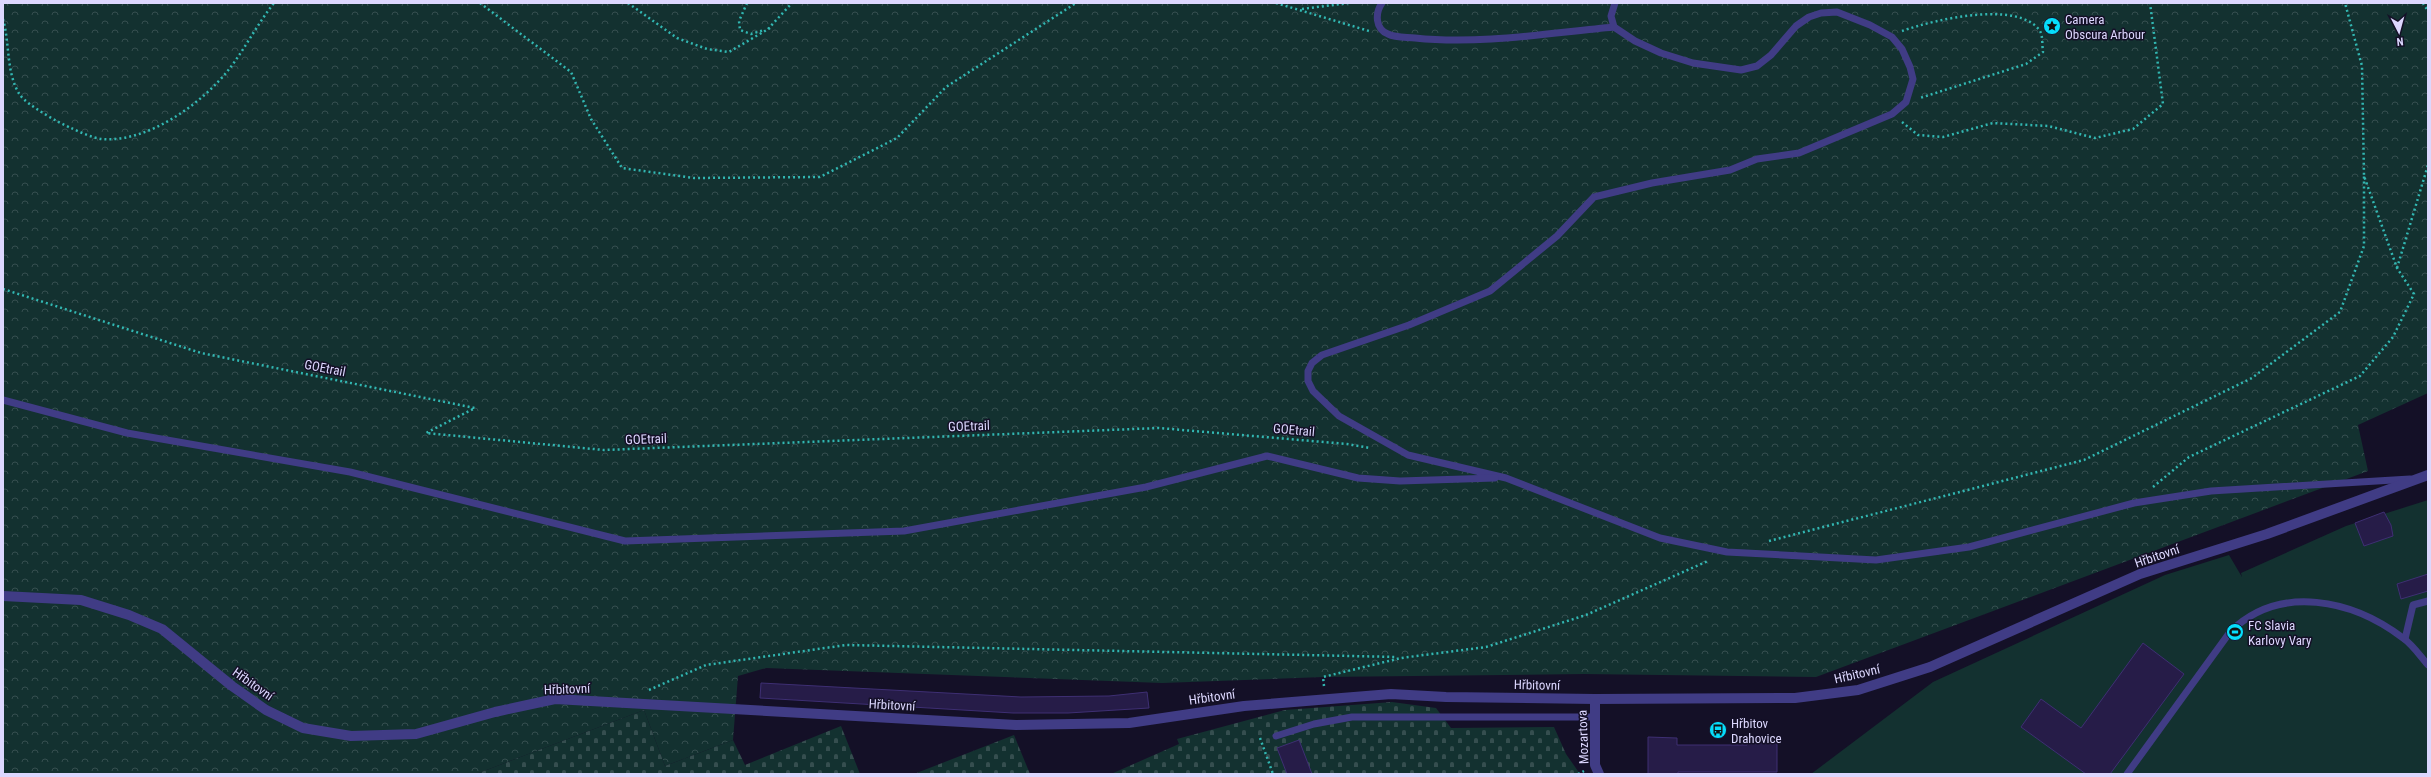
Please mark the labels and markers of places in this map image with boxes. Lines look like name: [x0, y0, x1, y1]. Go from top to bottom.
place label: Camera Obscura Arbour: [2065, 12, 2145, 42]
place icon: Camera Obscura Arbour: [2042, 16, 2062, 36]
place label: FC Slavia Karlovy Vary: [2248, 618, 2312, 648]
sports icon: FC Slavia Karlovy Vary: [2225, 622, 2245, 642]
place label: Hřbitov Drahovice: [1731, 716, 1782, 746]
bus stop icon: Hřbitov Drahovice: [1708, 720, 1728, 740]

